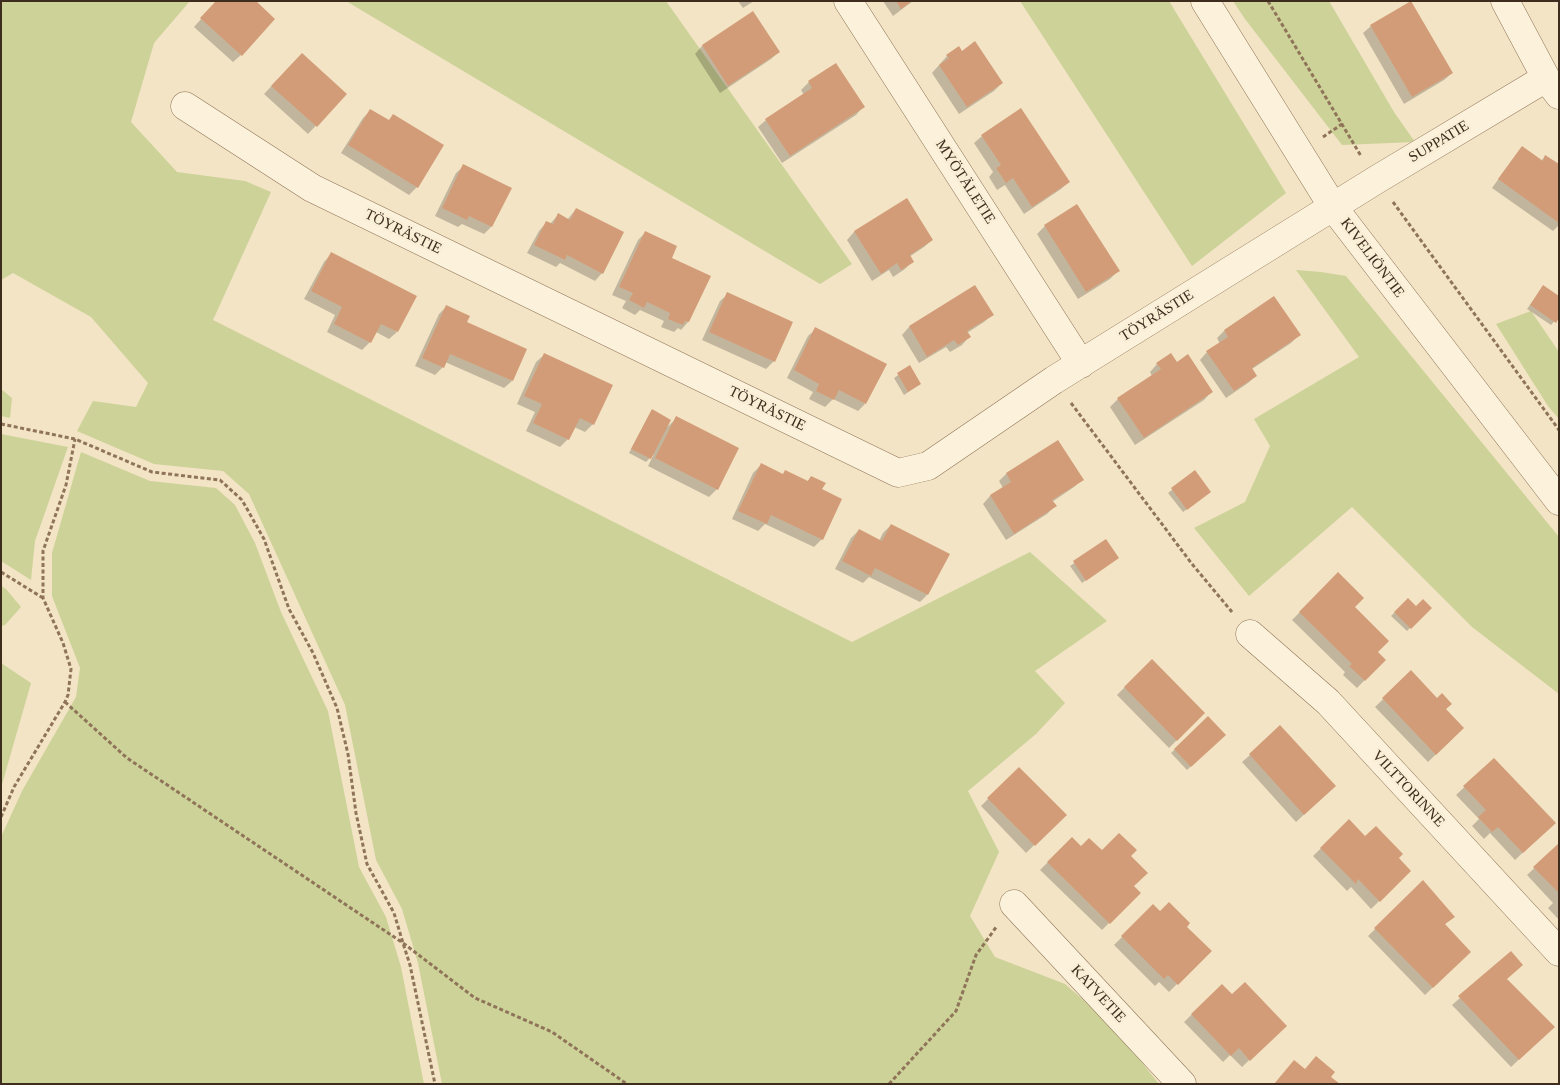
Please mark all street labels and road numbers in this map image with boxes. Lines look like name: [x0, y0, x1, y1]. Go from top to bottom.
street label: SUPPATIE: [1406, 117, 1472, 167]
street label: MYÖTÄLETIE: [931, 137, 999, 227]
street label: TÖYRÄSTIE: [362, 206, 444, 258]
street label: KIVELIÖNTIE: [1336, 215, 1408, 301]
street label: TÖYRÄSTIE: [1117, 286, 1197, 346]
street label: TÖYRÄSTIE: [726, 383, 808, 435]
street label: VILTTORINNE: [1368, 747, 1448, 831]
street label: KATVETIE: [1067, 961, 1129, 1027]

